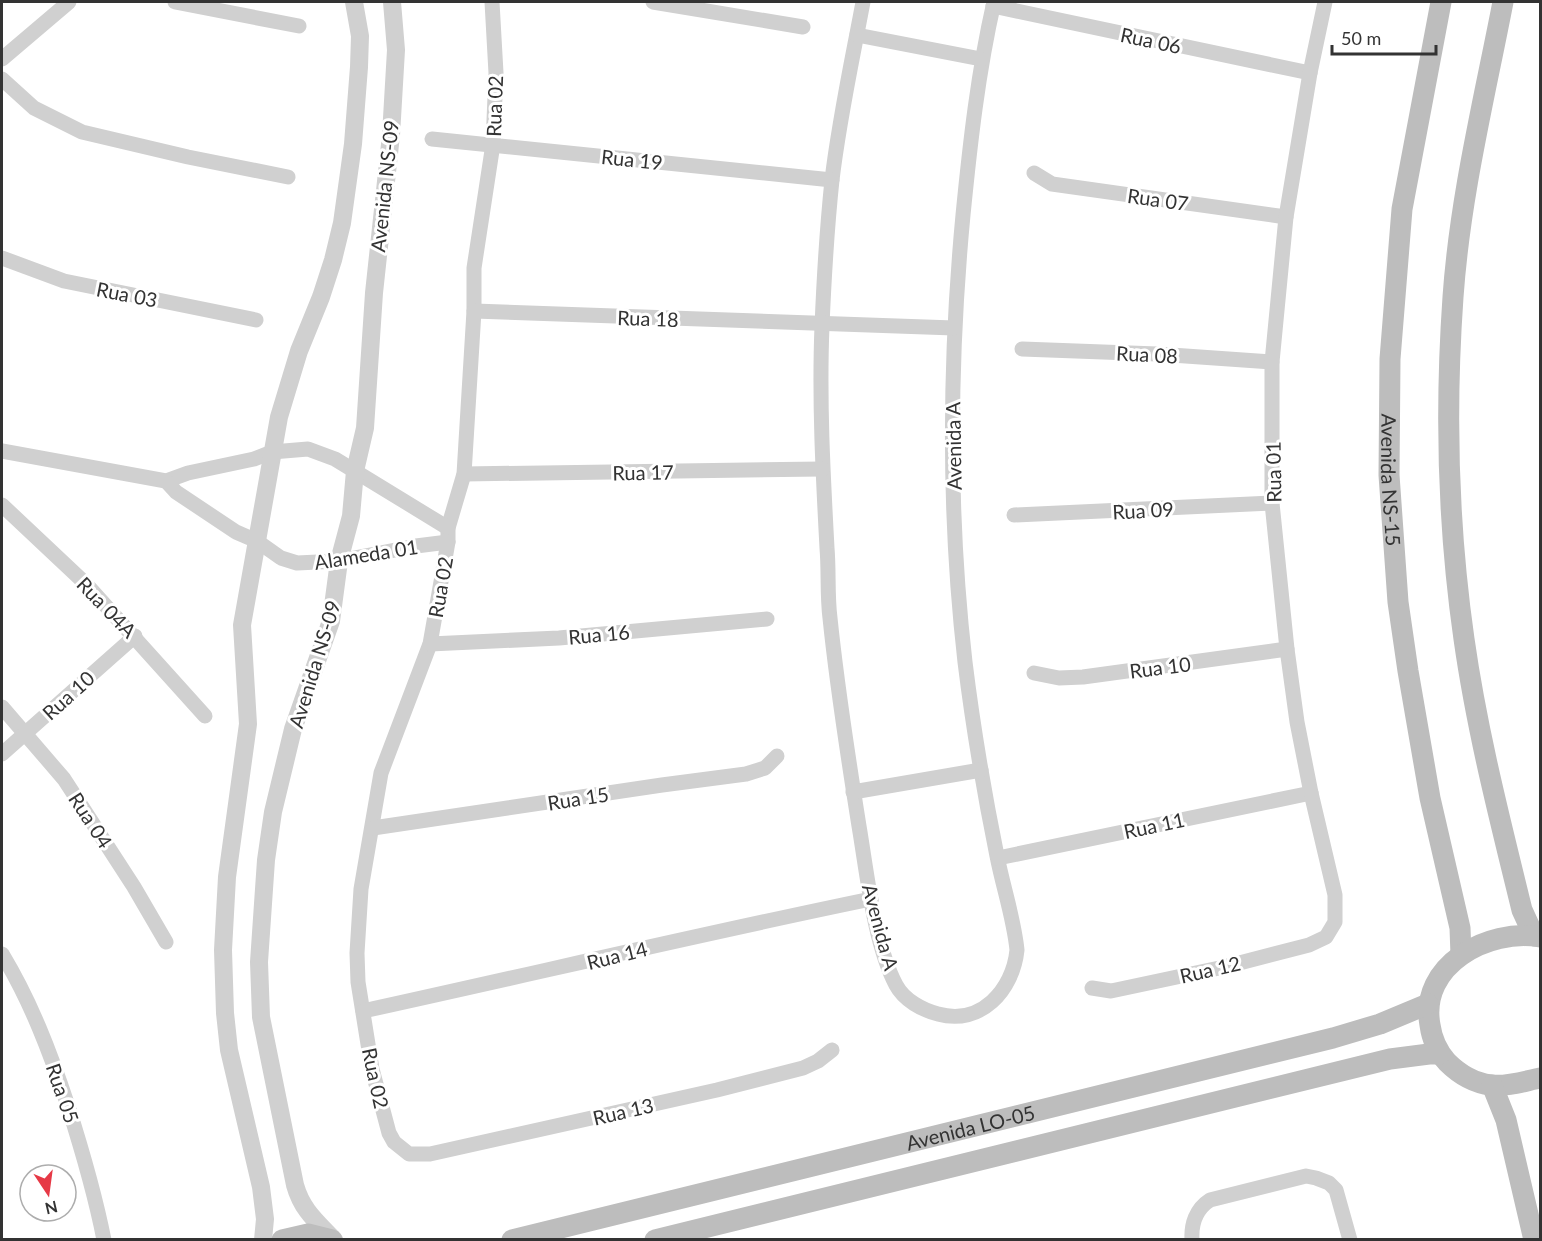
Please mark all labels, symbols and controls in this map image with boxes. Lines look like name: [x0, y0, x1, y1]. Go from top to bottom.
scale bar: [1332, 18, 1436, 56]
street label: Rua 06: [1118, 22, 1184, 58]
text: 50 m: [1341, 27, 1381, 49]
street label: Rua 02: [481, 75, 507, 137]
street label: Avenida NS-09: [365, 119, 403, 253]
street label: Rua 19: [600, 144, 664, 174]
street label: Rua 07: [1126, 183, 1190, 215]
street label: Rua 03: [95, 276, 159, 312]
street label: Rua 18: [617, 305, 679, 331]
street label: Rua 08: [1116, 340, 1178, 368]
street label: Avenida A: [940, 401, 966, 490]
street label: Avenida NS-15: [1377, 414, 1406, 547]
street label: Rua 01: [1260, 441, 1286, 503]
street label: Rua 17: [612, 459, 674, 485]
street label: Rua 09: [1112, 496, 1174, 524]
street label: Alameda 01: [312, 534, 420, 574]
street label: Rua 02: [423, 555, 457, 619]
street label: Rua 04A: [72, 572, 142, 643]
street label: Avenida NS-09: [283, 597, 345, 731]
street label: Rua 16: [567, 619, 631, 649]
street label: Rua 10: [1128, 651, 1192, 683]
street label: Rua 10: [37, 665, 99, 725]
street label: Rua 15: [546, 781, 610, 815]
street label: Rua 04: [64, 788, 118, 853]
street label: Rua 11: [1121, 807, 1187, 843]
street label: Avenida A: [858, 881, 904, 973]
street label: Rua 14: [584, 936, 650, 974]
street label: Rua 12: [1177, 950, 1243, 988]
street label: Rua 02: [358, 1045, 394, 1111]
street label: Rua 05: [42, 1060, 84, 1126]
street label: Rua 13: [590, 1092, 656, 1130]
street label: Avenida LO-05: [903, 1100, 1037, 1155]
north arrow: [18, 1163, 78, 1223]
text: N: [43, 1197, 60, 1219]

